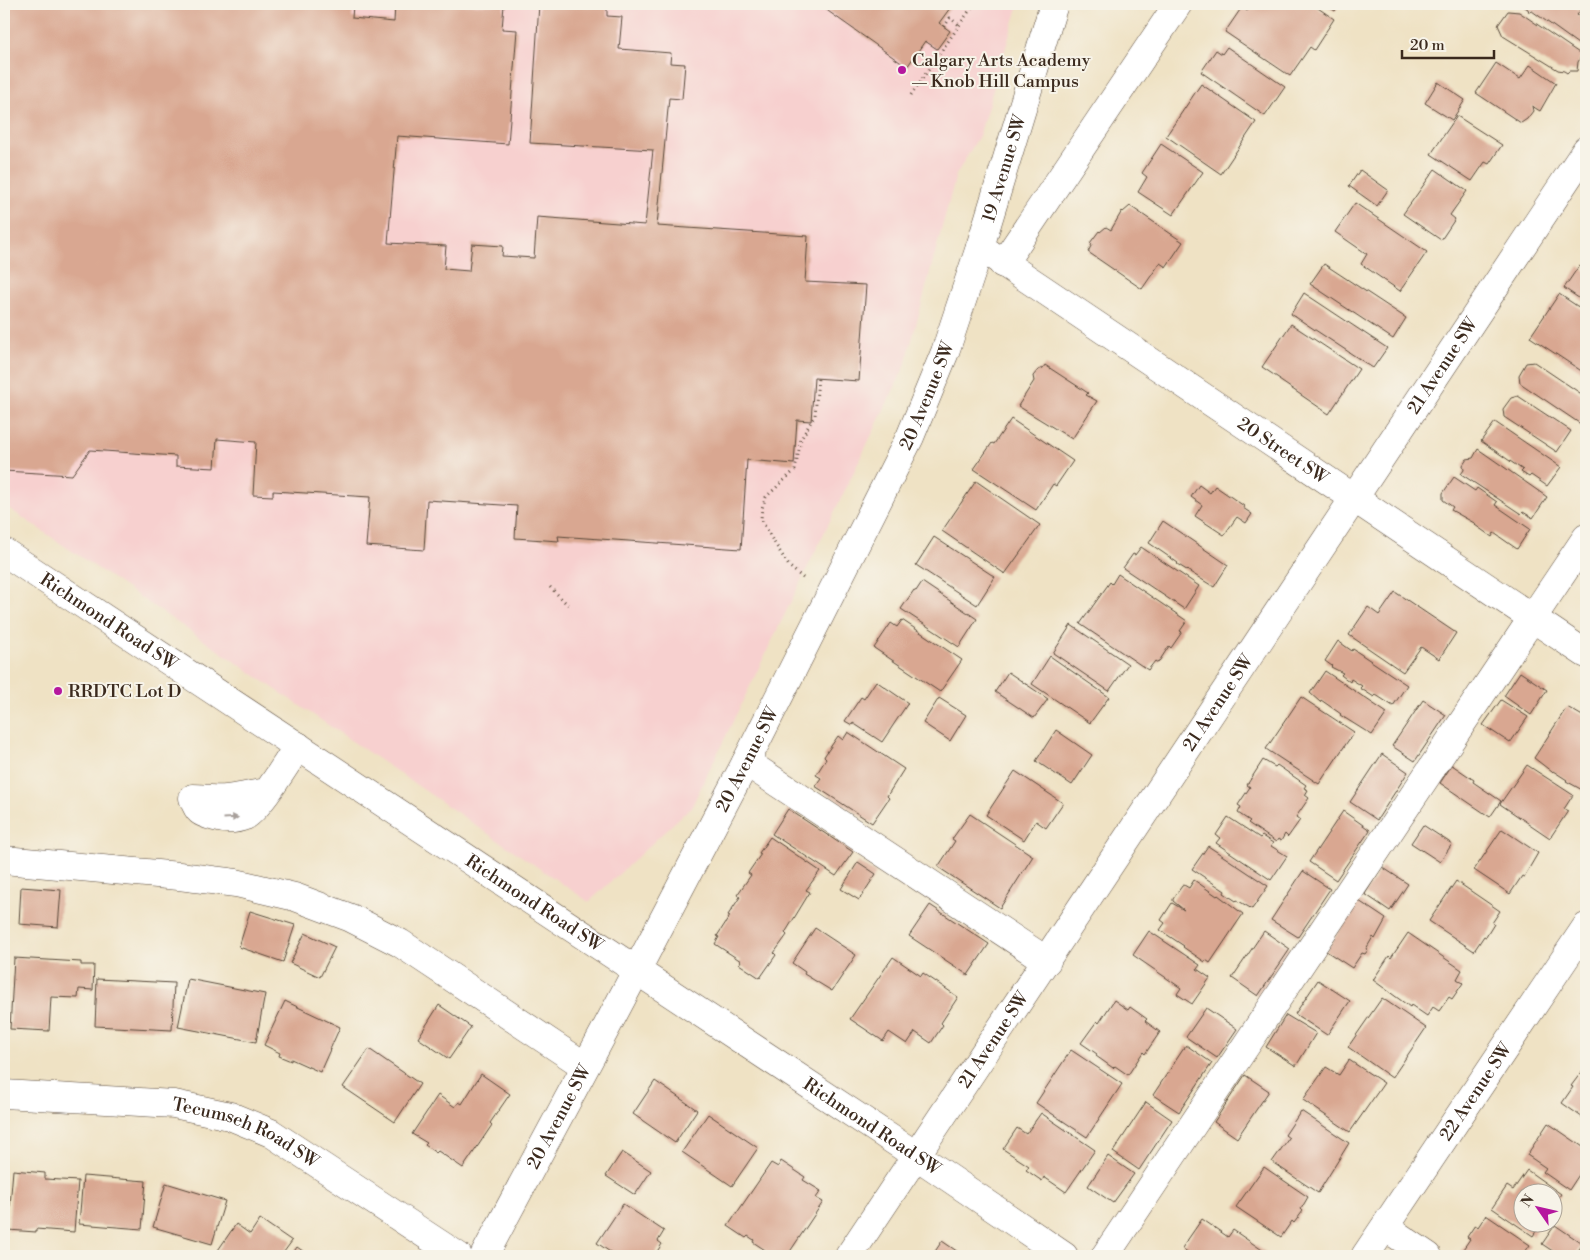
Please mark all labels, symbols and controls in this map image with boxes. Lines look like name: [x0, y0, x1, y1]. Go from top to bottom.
scale bar: [1402, 28, 1495, 60]
text: 20 m: [1410, 36, 1445, 55]
place label: Calgary Arts Academy — Knob Hill Campus: [912, 49, 1091, 93]
marker: Calgary Arts Academy — Knob Hill Campus: [896, 64, 908, 76]
street label: 19 Avenue SW: [977, 111, 1032, 225]
street label: 21 Avenue SW: [1402, 313, 1484, 419]
street label: 20 Avenue SW: [894, 338, 960, 454]
street label: 20 Street SW: [1233, 412, 1333, 490]
street label: Richmond Road SW: [36, 568, 183, 676]
street label: 21 Avenue SW: [1178, 650, 1259, 756]
place label: RRDTC Lot D: [68, 680, 181, 703]
marker: RRDTC Lot D: [52, 685, 64, 697]
street label: 20 Avenue SW: [711, 702, 784, 816]
one-way arrow: [223, 814, 239, 822]
street label: Richmond Road SW: [461, 849, 608, 958]
street label: 21 Avenue SW: [953, 987, 1034, 1093]
street label: 22 Avenue SW: [1435, 1038, 1517, 1145]
street label: 20 Avenue SW: [522, 1060, 597, 1173]
street label: Richmond Road SW: [799, 1073, 946, 1181]
street label: Tecumseh Road SW: [170, 1093, 324, 1174]
north arrow: [1512, 1182, 1562, 1232]
text: N: [1517, 1192, 1539, 1211]

